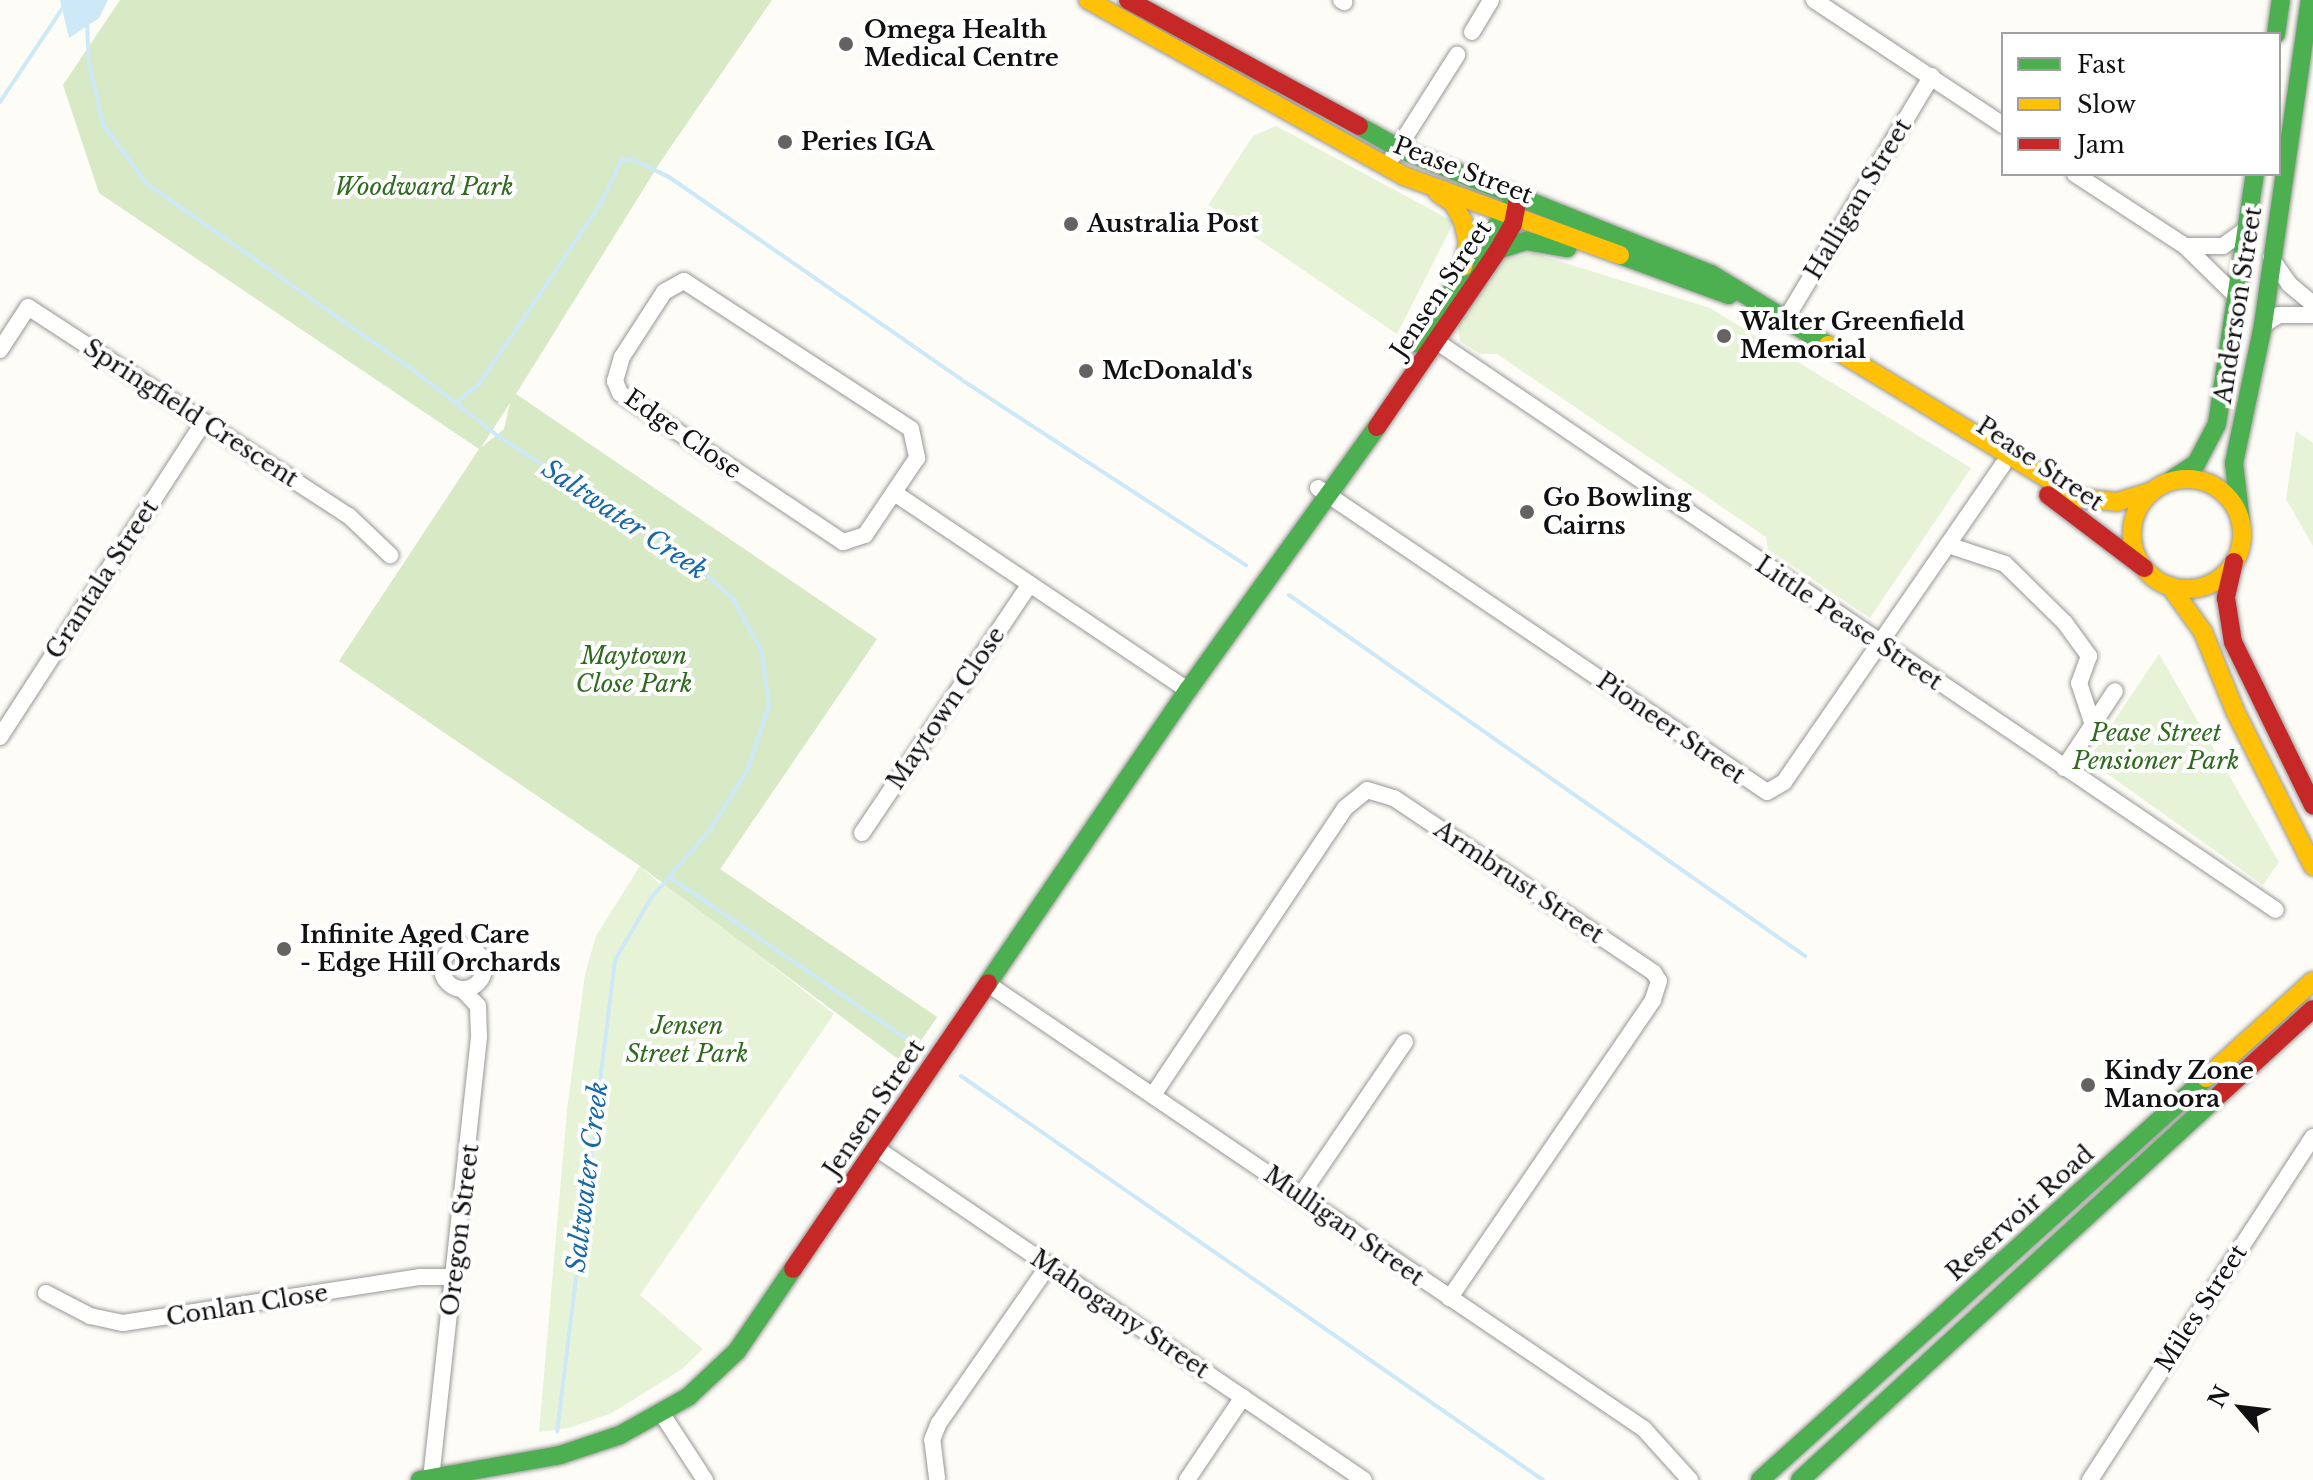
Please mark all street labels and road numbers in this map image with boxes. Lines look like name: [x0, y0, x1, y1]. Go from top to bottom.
street label: Halligan Street: [1799, 113, 1917, 285]
street label: Pease Street: [1389, 130, 1537, 210]
street label: Anderson Street: [2208, 205, 2268, 405]
street label: Jensen Street: [1384, 215, 1498, 363]
street label: Springfield Crescent: [78, 333, 304, 493]
street label: Edge Close: [619, 383, 747, 485]
street label: Pease Street: [1971, 411, 2109, 517]
street label: Grantala Street: [40, 494, 164, 664]
street label: Little Pease Street: [1750, 550, 1948, 696]
street label: Maytown Close: [881, 621, 1011, 795]
street label: Pioneer Street: [1591, 666, 1751, 790]
street label: Armbrust Street: [1429, 815, 1609, 949]
street label: Jensen Street: [817, 1034, 931, 1182]
street label: Reservoir Road: [1940, 1139, 2100, 1287]
street label: Oregon Street: [435, 1142, 485, 1318]
street label: Mulligan Street: [1258, 1160, 1430, 1292]
street label: Miles Street: [2149, 1239, 2253, 1377]
street label: Mahogany Street: [1025, 1243, 1215, 1385]
street label: Conlan Close: [164, 1278, 330, 1332]

